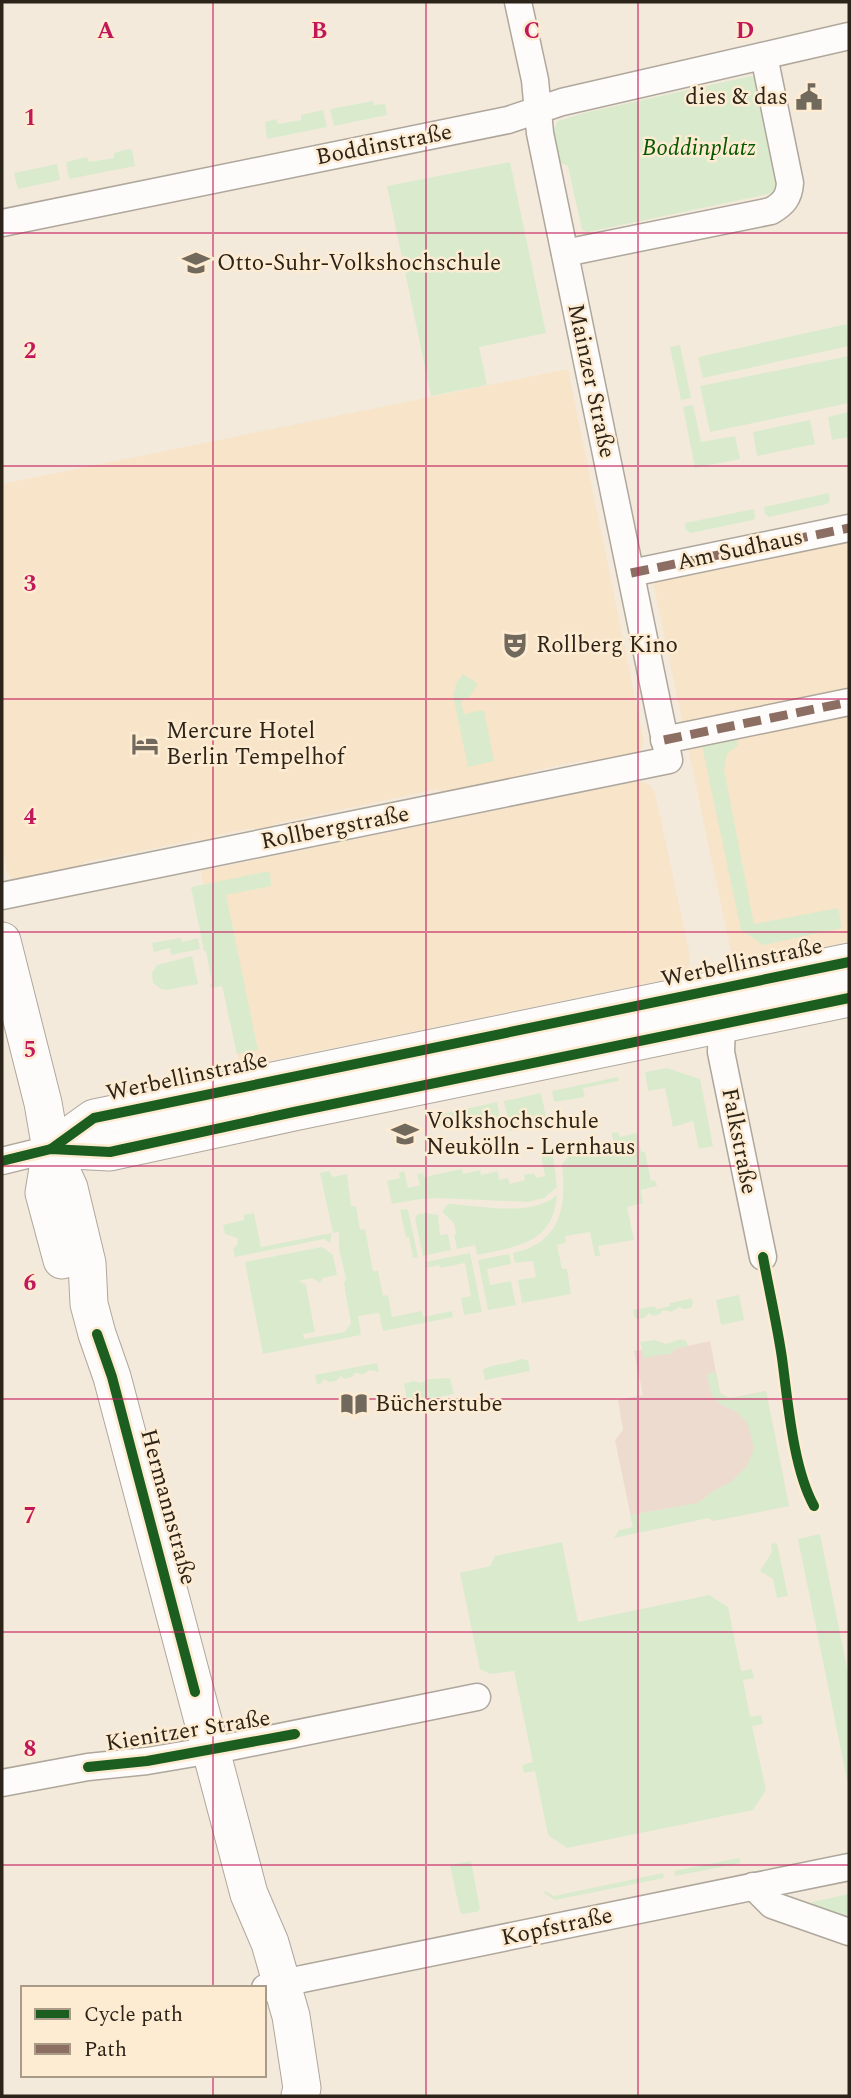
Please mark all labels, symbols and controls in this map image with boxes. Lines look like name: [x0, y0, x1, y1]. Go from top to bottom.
text: A: [97, 14, 115, 49]
text: B: [311, 14, 327, 49]
text: C: [524, 14, 540, 49]
text: D: [736, 14, 754, 49]
place label: dies & das: [685, 80, 788, 115]
public building icon: dies & das: [794, 82, 824, 112]
text: 1: [24, 101, 36, 136]
street label: Boddinstraße: [313, 115, 455, 175]
park label: Boddinplatz: [642, 131, 756, 166]
place label: Otto-Suhr-Volkshochschule: [217, 246, 501, 281]
school or university icon: Otto-Suhr-Volkshochschule: [181, 248, 211, 278]
street label: Mainzer Straße: [558, 301, 624, 461]
text: 2: [24, 334, 37, 369]
street label: Am Sudhaus: [674, 520, 806, 580]
text: 3: [24, 567, 37, 602]
place label: Rollberg Kino: [536, 628, 678, 663]
theatre icon: Rollberg Kino: [500, 630, 530, 660]
place label: Mercure Hotel Berlin Tempelhof: [166, 714, 347, 775]
hotel icon: Mercure Hotel Berlin Tempelhof: [130, 729, 160, 759]
street label: Rollbergstraße: [258, 796, 412, 860]
text: 4: [24, 800, 37, 835]
street label: Werbellinstraße: [658, 929, 826, 997]
text: 5: [24, 1033, 36, 1068]
street label: Werbellinstraße: [103, 1043, 271, 1111]
street label: Falkstraße: [712, 1085, 766, 1197]
place label: Volkshochschule Neukölln - Lernhaus: [426, 1104, 636, 1165]
school or university icon: Volkshochschule Neukölln - Lernhaus: [390, 1119, 420, 1149]
text: 6: [24, 1266, 37, 1301]
place label: Bücherstube: [375, 1387, 503, 1422]
library icon: Bücherstube: [339, 1389, 369, 1419]
street label: Hermannstraße: [130, 1425, 206, 1589]
text: 7: [24, 1499, 36, 1534]
street label: Kienitzer Straße: [103, 1701, 273, 1761]
text: 8: [24, 1732, 36, 1767]
street label: Kopfstraße: [498, 1898, 616, 1956]
legend: [21, 1986, 266, 2077]
text: Cycle path: [84, 1999, 183, 2031]
text: Path: [84, 2034, 127, 2066]

